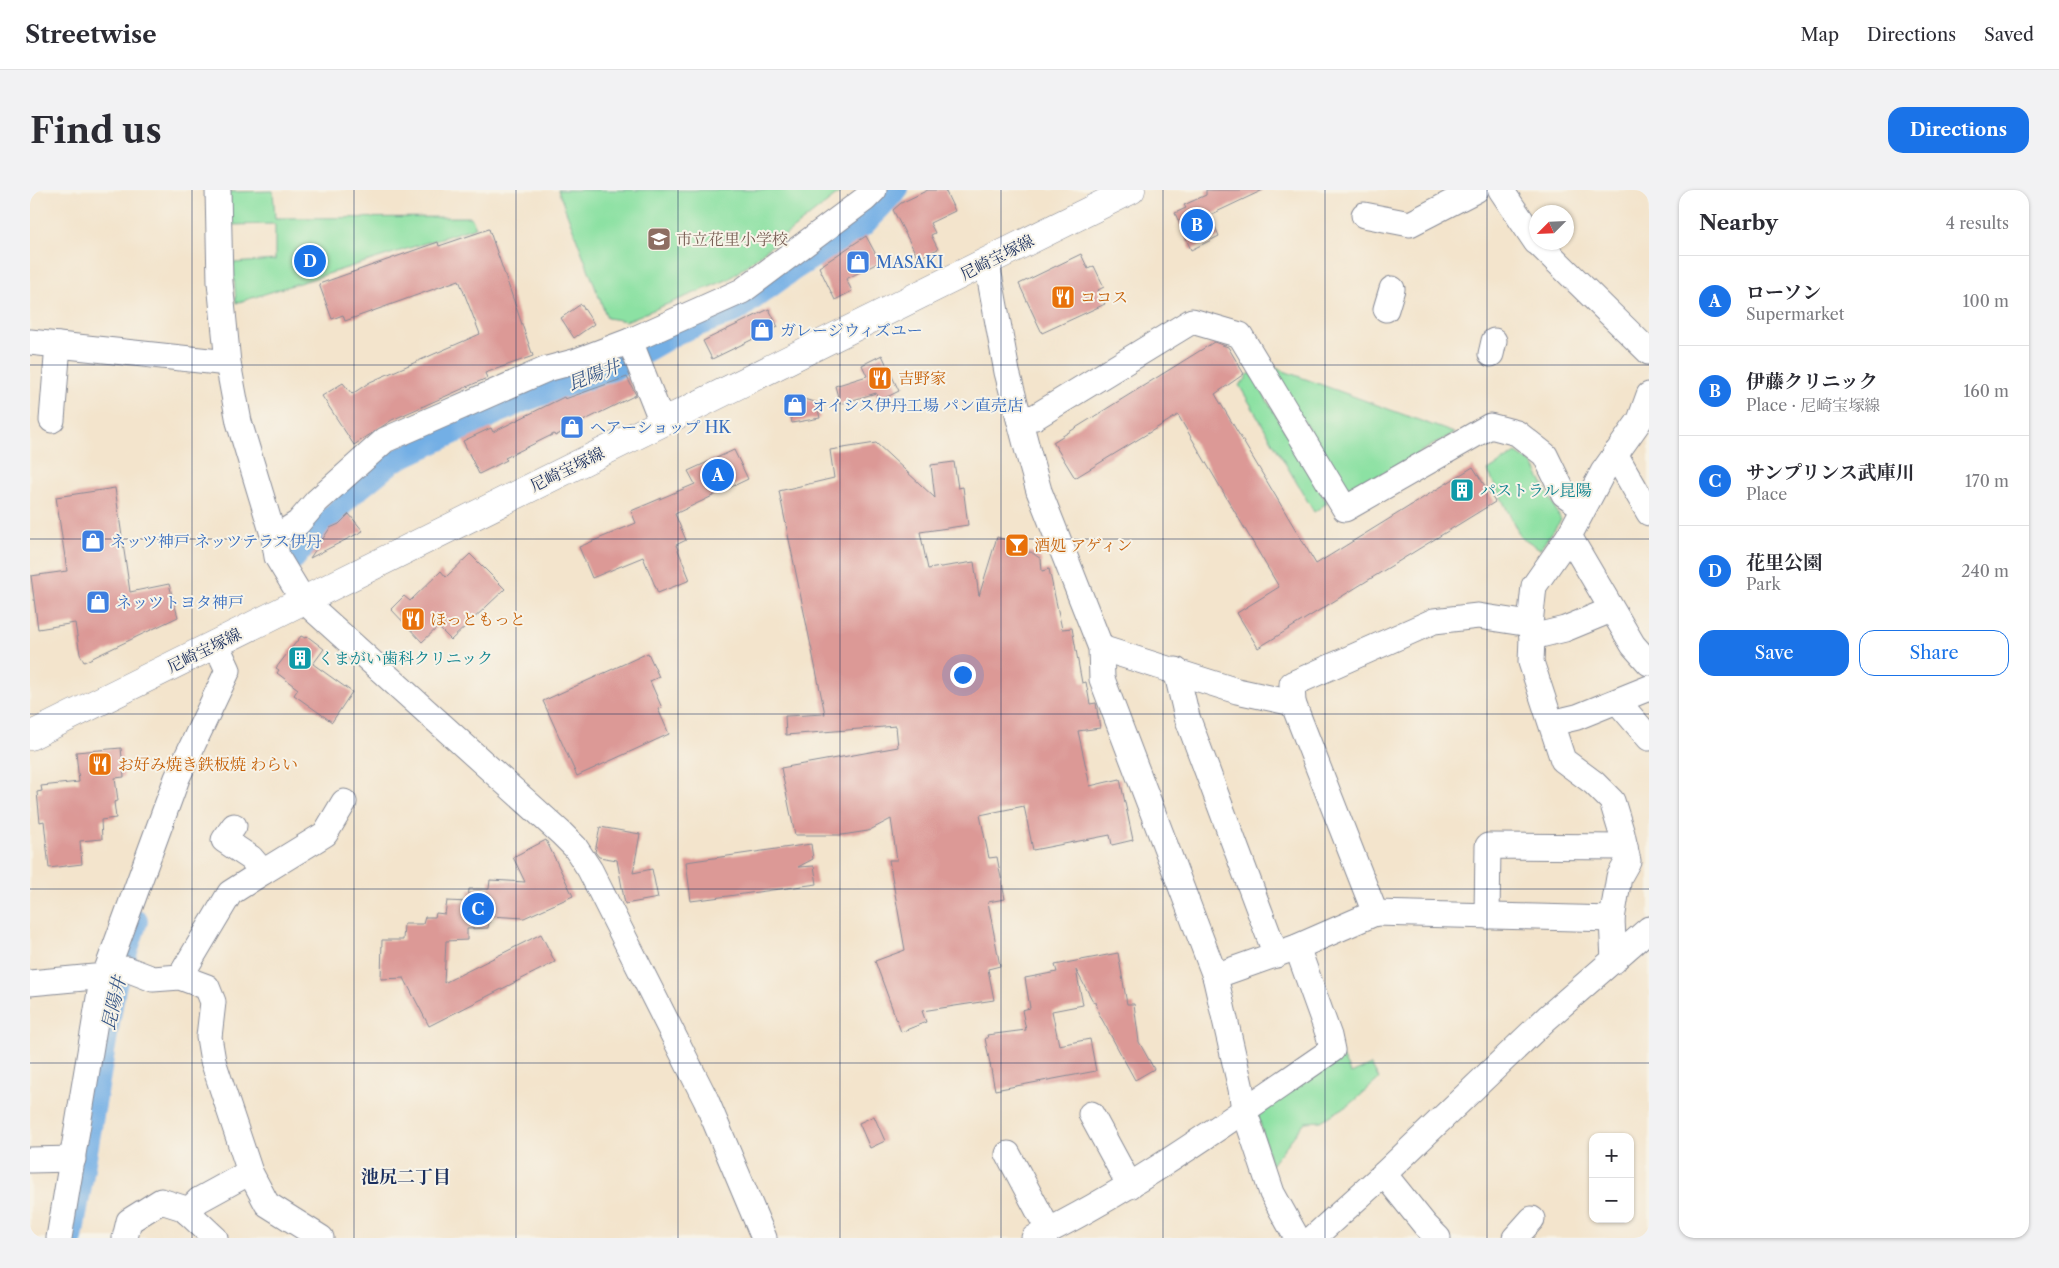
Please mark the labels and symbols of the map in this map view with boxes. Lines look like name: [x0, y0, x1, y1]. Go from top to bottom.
north arrow: [1529, 205, 1574, 250]
pin: B: [1181, 206, 1213, 244]
school or university icon: 市立花里小学校: [646, 226, 672, 252]
place label: 市立花里小学校: [676, 229, 788, 249]
street label: 尼崎宝塚線: [957, 230, 1037, 284]
pin: D: [294, 242, 326, 280]
shop icon: MASAKI: [845, 249, 871, 275]
place label: MASAKI: [876, 252, 944, 272]
restaurant icon: ココス: [1050, 284, 1076, 310]
place label: ココス: [1080, 287, 1128, 307]
shop icon: ガレージウィズユー: [749, 317, 775, 343]
place label: ガレージウィズユー: [780, 320, 923, 340]
water label: 昆陽井: [565, 354, 625, 395]
restaurant icon: 吉野家: [867, 365, 893, 391]
place label: 吉野家: [898, 368, 946, 388]
shop icon: オイシス伊丹工場 パン直売店: [782, 392, 808, 418]
place label: オイシス伊丹工場 パン直売店: [812, 395, 1023, 415]
shop icon: ヘアーショップ HK: [559, 414, 585, 440]
place label: ヘアーショップ HK: [590, 417, 731, 437]
street label: 尼崎宝塚線: [527, 442, 607, 496]
pin: A: [702, 456, 734, 494]
building icon: パストラル昆陽: [1449, 477, 1475, 503]
place label: パストラル昆陽: [1480, 480, 1592, 500]
shop icon: ネッツ神戸 ネッツテラス伊丹: [80, 528, 106, 554]
place label: ネッツ神戸 ネッツテラス伊丹: [110, 531, 322, 551]
bar icon: 酒処 アゲィン: [1004, 532, 1030, 558]
place label: 酒処 アゲィン: [1034, 535, 1133, 555]
shop icon: ネッツトヨタ神戸: [85, 589, 111, 615]
place label: ネッツトヨタ神戸: [116, 592, 244, 612]
restaurant icon: ほっともっと: [400, 606, 426, 632]
place label: ほっともっと: [430, 609, 526, 629]
street label: 尼崎宝塚線: [164, 623, 244, 677]
building icon: くまがい歯科クリニック: [287, 645, 313, 671]
place label: くまがい歯科クリニック: [318, 648, 493, 668]
your location: [950, 662, 976, 688]
restaurant icon: お好み焼き鉄板焼 わらい: [87, 751, 113, 777]
place label: お好み焼き鉄板焼 わらい: [118, 754, 298, 774]
pin: C: [462, 890, 494, 928]
water label: 昆陽井: [97, 972, 131, 1032]
district label: 池尻二丁目: [361, 1166, 451, 1188]

